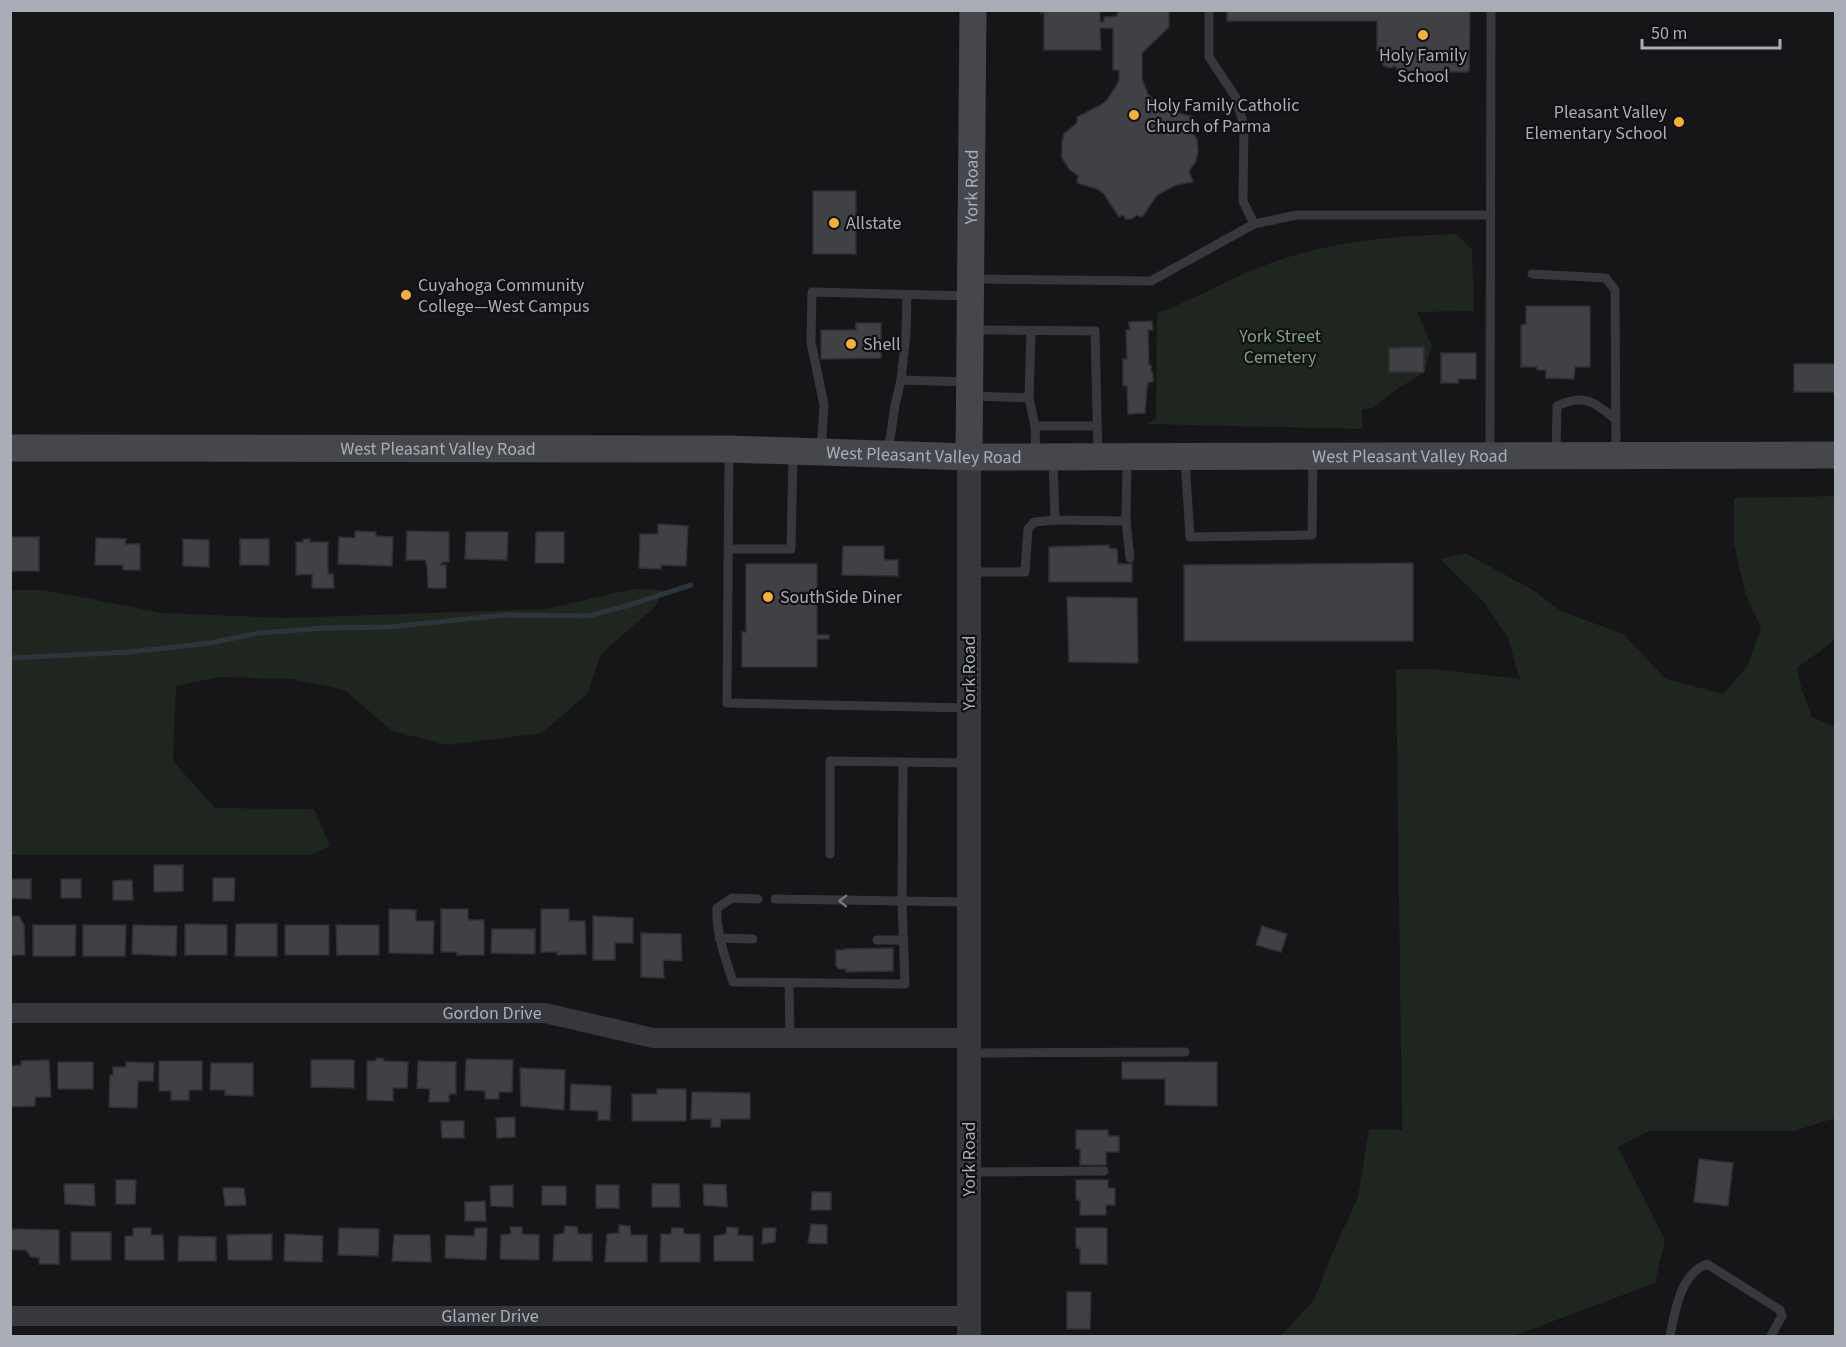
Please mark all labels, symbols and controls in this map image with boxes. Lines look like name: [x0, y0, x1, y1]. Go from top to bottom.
scale bar: [1642, 12, 1780, 50]
text: 50 m: [1651, 21, 1687, 46]
marker: Holy Family School: [1416, 28, 1430, 42]
place label: Holy Family School: [1379, 43, 1467, 89]
place label: Holy Family Catholic Church of Parma: [1146, 93, 1299, 139]
place label: Pleasant Valley Elementary School: [1525, 100, 1668, 146]
marker: Holy Family Catholic Church of Parma: [1127, 108, 1141, 122]
marker: Pleasant Valley Elementary School: [1672, 115, 1686, 129]
street label: York Road: [959, 149, 985, 226]
place label: Allstate: [846, 211, 902, 236]
marker: Allstate: [827, 216, 841, 230]
place label: Cuyahoga Community College—West Campus: [418, 273, 590, 319]
marker: Cuyahoga Community College—West Campus: [399, 288, 413, 302]
park label: York Street Cemetery: [1238, 324, 1321, 370]
place label: Shell: [863, 332, 901, 357]
marker: Shell: [844, 337, 858, 351]
street label: West Pleasant Valley Road: [340, 436, 536, 462]
street label: West Pleasant Valley Road: [826, 440, 1022, 470]
street label: West Pleasant Valley Road: [1312, 444, 1508, 469]
place label: SouthSide Diner: [780, 585, 903, 610]
marker: SouthSide Diner: [761, 590, 775, 604]
street label: York Road: [957, 636, 982, 711]
one-way arrow: [839, 895, 848, 907]
street label: Gordon Drive: [442, 1001, 542, 1026]
street label: York Road: [957, 1122, 982, 1197]
street label: Glamer Drive: [441, 1304, 539, 1329]

